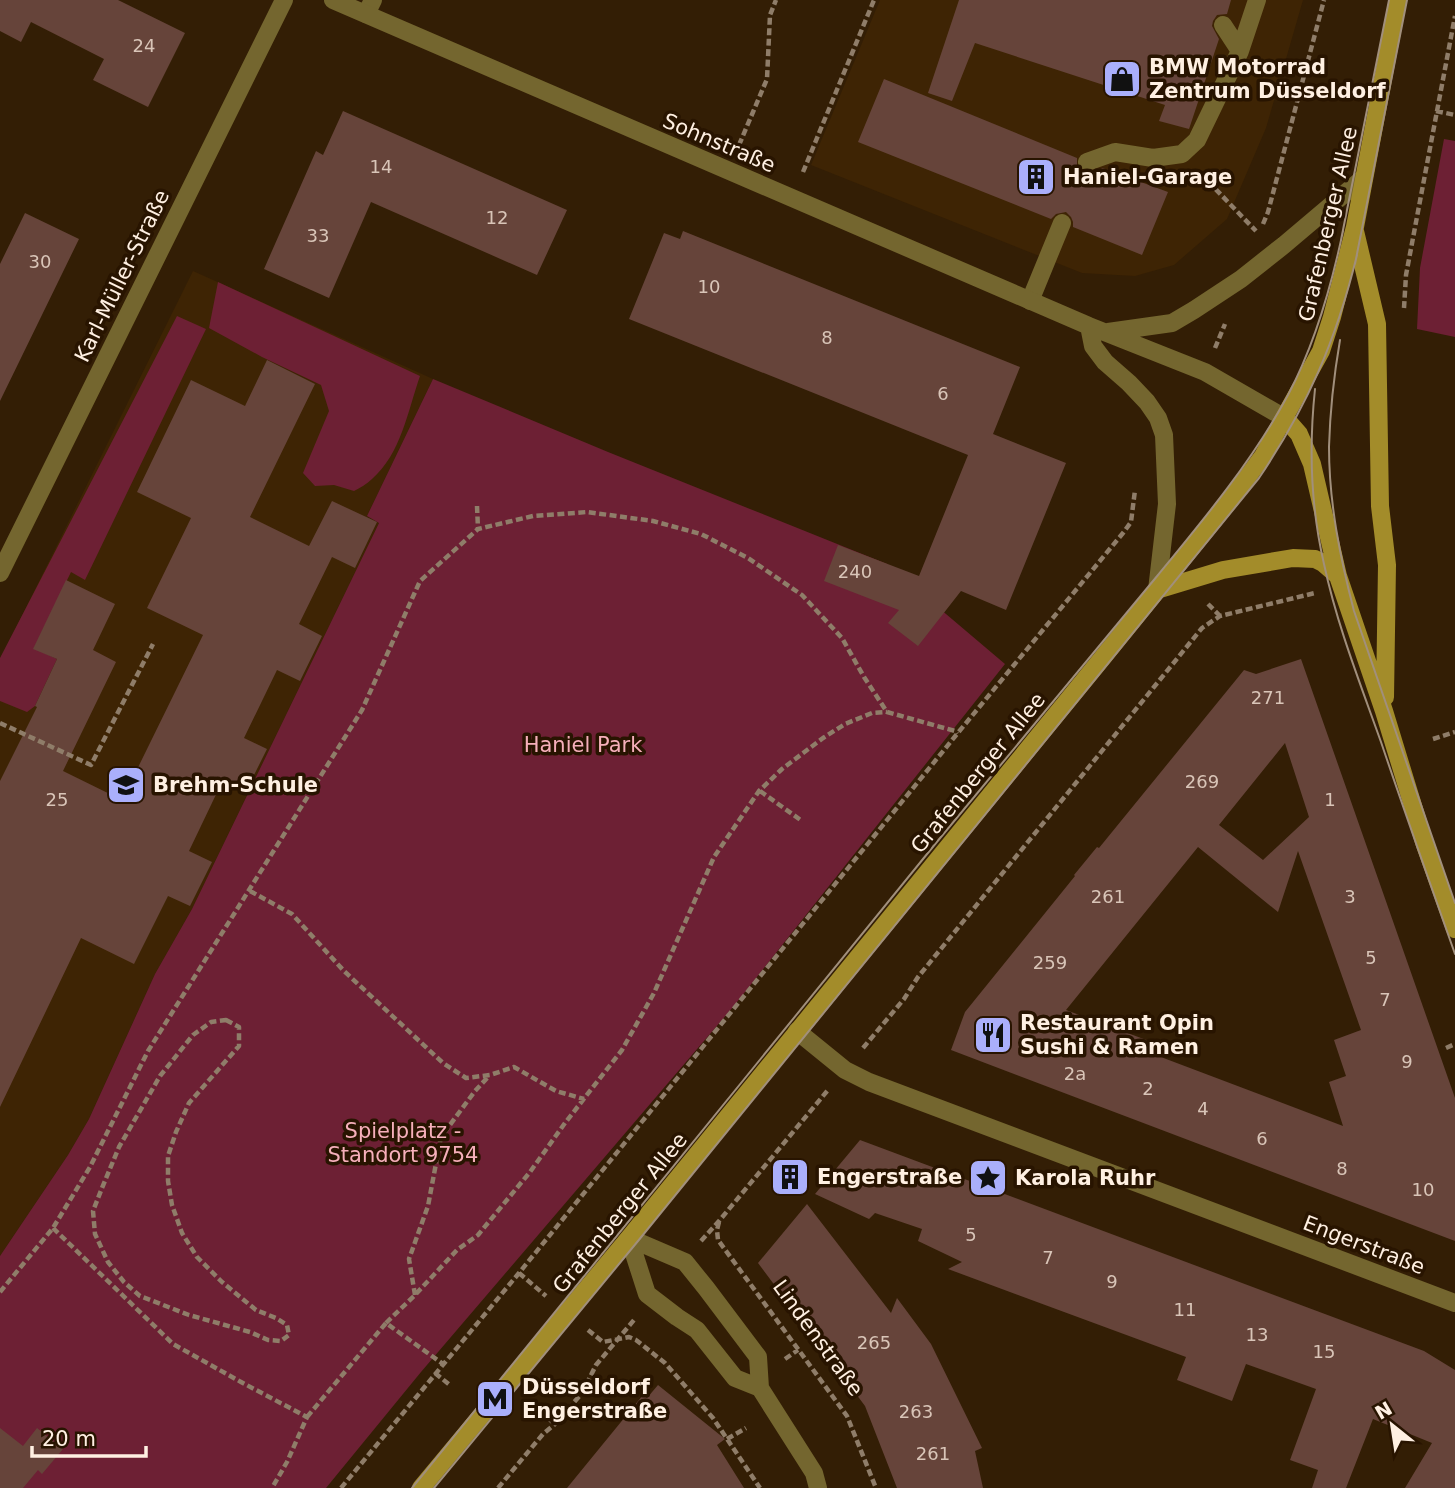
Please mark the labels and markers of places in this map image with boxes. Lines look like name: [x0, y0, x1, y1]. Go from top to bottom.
place label: BMW Motorrad Zentrum Düsseldorf: [1149, 55, 1387, 103]
shop icon: BMW Motorrad Zentrum Düsseldorf: [1101, 58, 1143, 100]
building icon: Haniel-Garage: [1015, 156, 1057, 198]
place label: Haniel-Garage: [1063, 165, 1232, 189]
school or university icon: Brehm-Schule: [105, 764, 147, 806]
place label: Brehm-Schule: [153, 773, 318, 797]
place label: Restaurant Opin Sushi & Ramen: [1020, 1011, 1214, 1059]
restaurant icon: Restaurant Opin Sushi & Ramen: [972, 1014, 1014, 1056]
building icon: Engerstraße: [769, 1156, 811, 1198]
place icon: Karola Ruhr: [967, 1157, 1009, 1199]
place label: Engerstraße: [817, 1165, 962, 1189]
place label: Karola Ruhr: [1015, 1166, 1156, 1190]
place label: Düsseldorf Engerstraße: [522, 1375, 667, 1423]
metro station icon: Düsseldorf Engerstraße: [474, 1378, 516, 1420]

